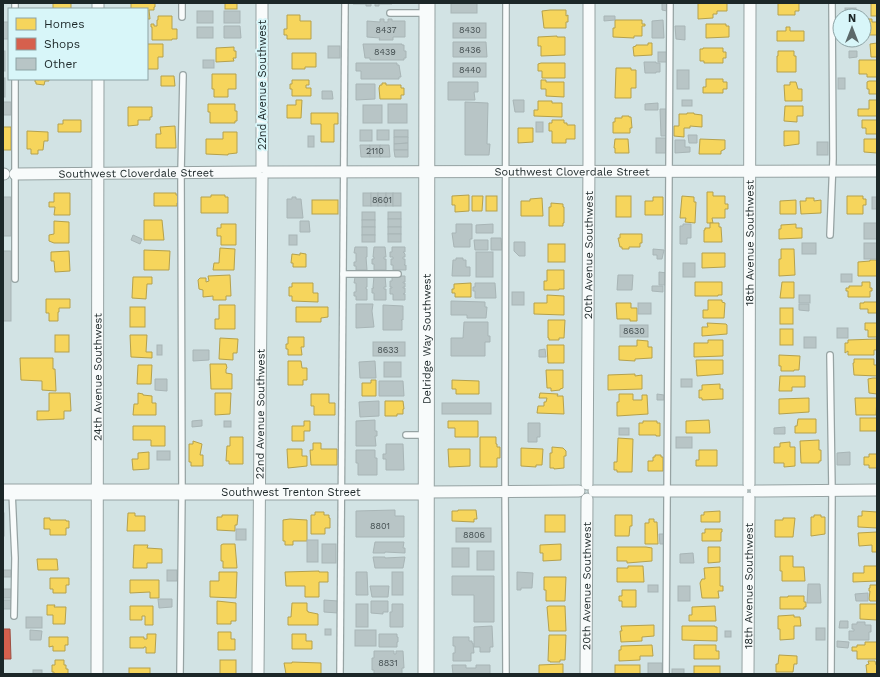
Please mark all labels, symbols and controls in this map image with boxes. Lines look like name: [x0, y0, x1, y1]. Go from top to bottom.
legend: [8, 8, 148, 80]
north arrow: [832, 8, 872, 48]
text: N: [848, 12, 856, 25]
text: Homes: [44, 17, 85, 31]
street label: 22nd Avenue Southwest: [256, 20, 269, 150]
house number: 8437: [376, 25, 396, 35]
house number: 8430: [459, 25, 481, 35]
text: Shops: [44, 37, 80, 51]
house number: 8436: [459, 45, 481, 55]
house number: 8439: [374, 47, 396, 57]
text: Other: [44, 57, 77, 71]
house number: 8440: [459, 65, 481, 75]
house number: 2110: [366, 146, 384, 156]
street label: Southwest Cloverdale Street: [494, 165, 650, 178]
street label: Southwest Cloverdale Street: [58, 166, 214, 180]
street label: 18th Avenue Southwest: [743, 180, 756, 306]
street label: 20th Avenue Southwest: [582, 190, 595, 319]
house number: 8601: [372, 195, 392, 205]
street label: Delridge Way Southwest: [420, 273, 433, 404]
street label: 24th Avenue Southwest: [91, 313, 104, 441]
house number: 8630: [623, 326, 645, 336]
house number: 8633: [377, 345, 399, 355]
street label: 22nd Avenue Southwest: [253, 348, 267, 479]
street label: Southwest Trenton Street: [221, 486, 361, 499]
house number: 8801: [370, 521, 390, 531]
street label: 20th Avenue Southwest: [580, 521, 593, 650]
street label: 18th Avenue Southwest: [742, 522, 755, 649]
house number: 8806: [463, 530, 485, 540]
house number: 8831: [378, 658, 398, 668]

